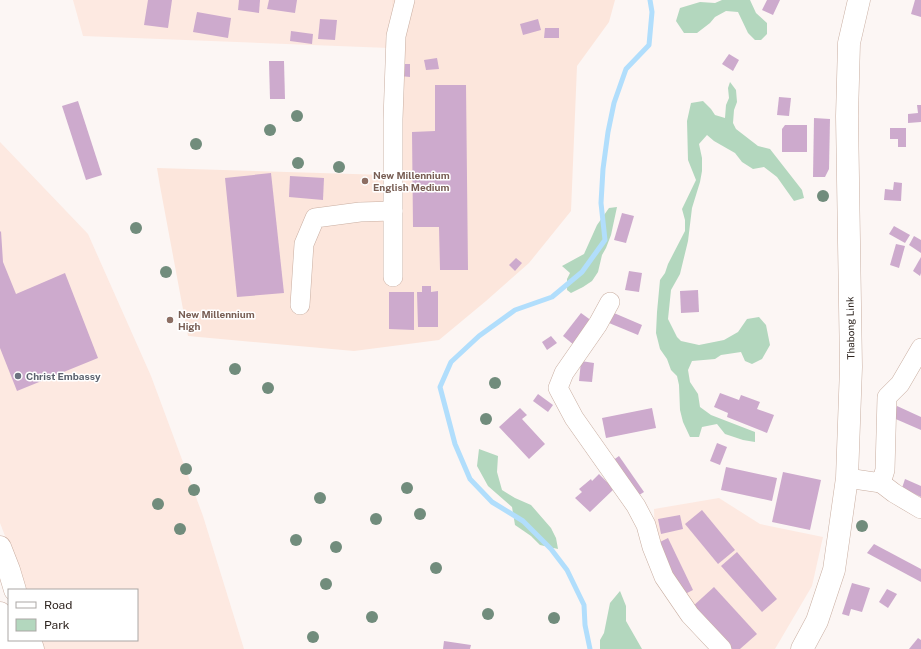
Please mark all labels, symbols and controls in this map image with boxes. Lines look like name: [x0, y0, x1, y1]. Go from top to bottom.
place label: New Millennium English Medium: [373, 169, 450, 193]
marker: New Millennium English Medium: [360, 176, 370, 186]
street label: Thabong Link: [843, 296, 857, 360]
place label: New Millennium High: [178, 308, 255, 332]
marker: New Millennium High: [165, 315, 175, 325]
place label: Christ Embassy: [26, 370, 101, 382]
marker: Christ Embassy: [13, 371, 23, 381]
legend: [8, 589, 138, 641]
text: Road: [44, 598, 72, 612]
text: Park: [44, 618, 70, 632]

